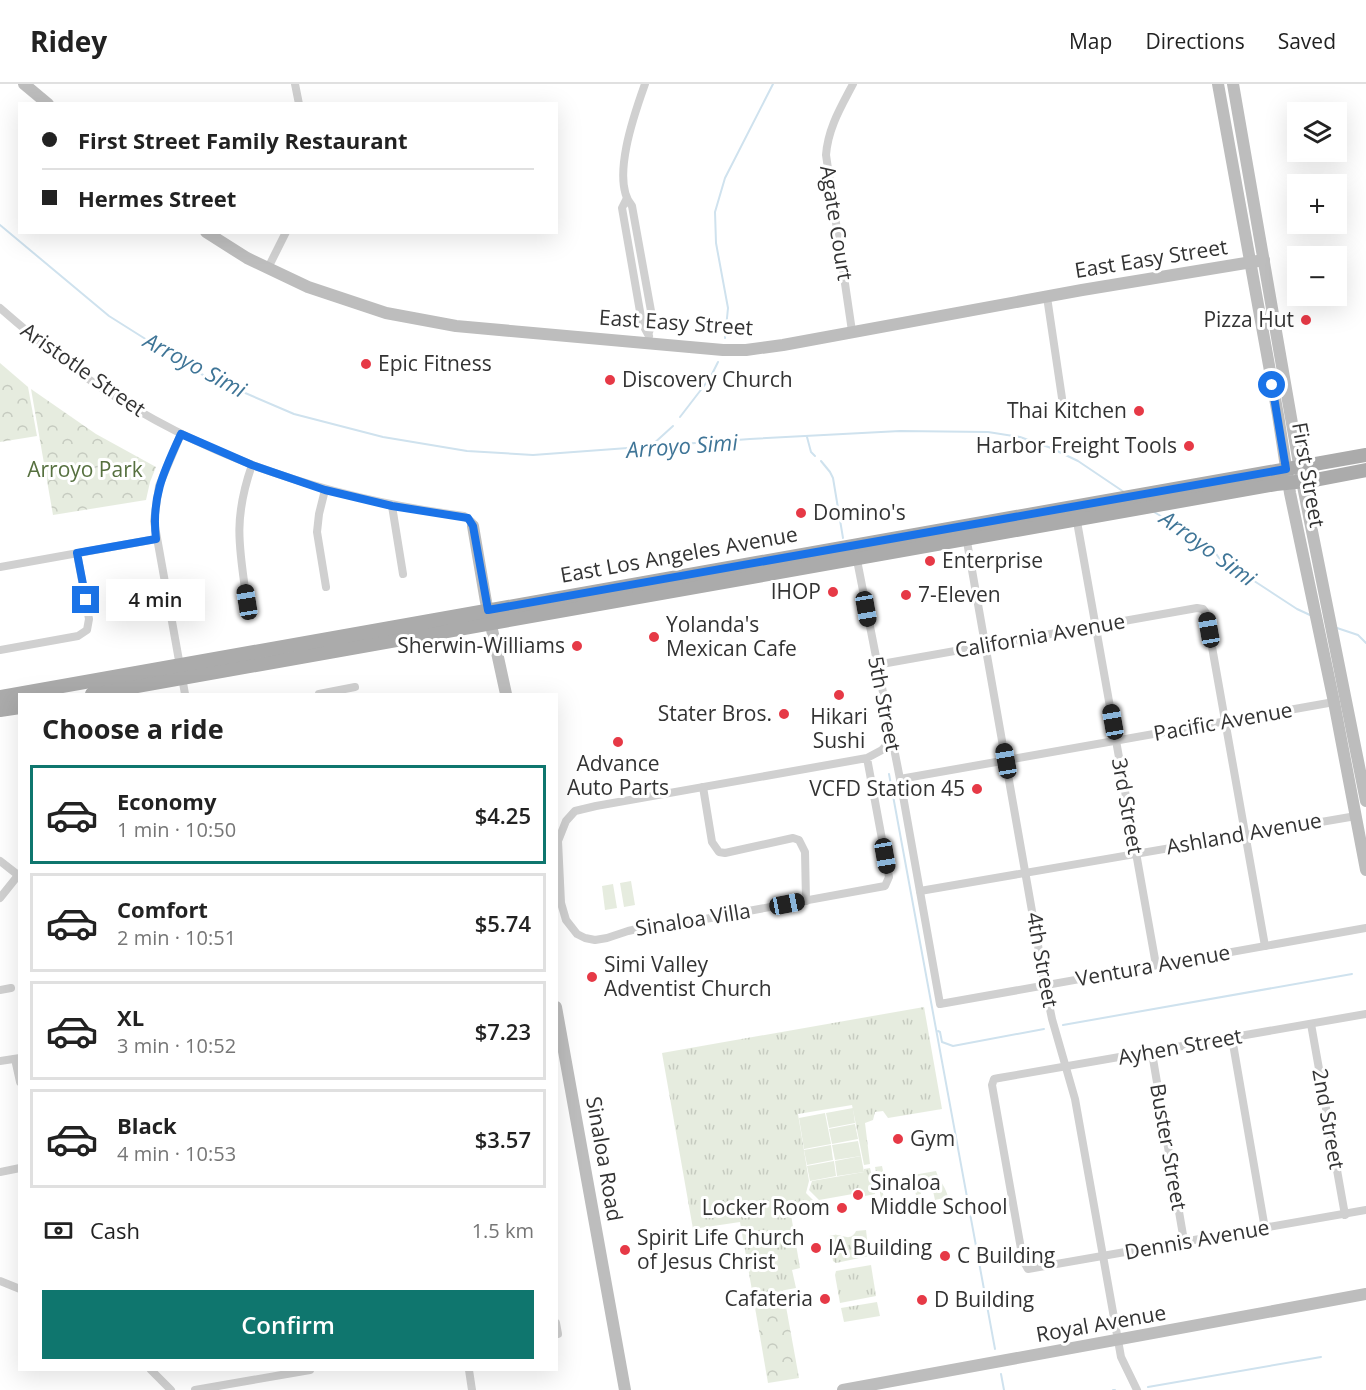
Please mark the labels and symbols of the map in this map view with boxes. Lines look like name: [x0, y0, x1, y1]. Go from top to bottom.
street label: Agate Court: [814, 163, 860, 282]
street label: East Easy Street: [1072, 232, 1229, 284]
street label: East Easy Street: [598, 303, 754, 341]
place label: Pizza Hut: [1203, 305, 1294, 333]
marker: Pizza Hut: [1299, 313, 1313, 327]
street label: Aristotle Street: [16, 316, 151, 423]
water label: Arroyo Simi: [137, 324, 252, 404]
place label: Epic Fitness: [378, 349, 492, 377]
marker: Epic Fitness: [359, 357, 373, 371]
place label: Discovery Church: [622, 365, 793, 393]
route start: [1258, 371, 1285, 398]
marker: Discovery Church: [603, 373, 617, 387]
place label: Thai Kitchen: [1007, 396, 1127, 424]
marker: Thai Kitchen: [1132, 404, 1146, 418]
street label: First Street: [1286, 420, 1332, 530]
water label: Arroyo Simi: [623, 426, 739, 464]
place label: Harbor Freight Tools: [976, 431, 1177, 459]
marker: Harbor Freight Tools: [1182, 439, 1196, 453]
park label: Arroyo Park: [27, 455, 143, 483]
place label: Domino's: [813, 498, 906, 526]
water label: Arroyo Simi: [1153, 501, 1263, 592]
marker: Domino's: [794, 506, 808, 520]
street label: East Los Angeles Avenue: [558, 519, 800, 589]
place label: Enterprise: [942, 546, 1043, 574]
marker: Enterprise: [923, 554, 937, 568]
place label: IHOP: [771, 577, 821, 605]
callout: 4 min: [107, 579, 206, 621]
place label: 7-Eleven: [918, 580, 1001, 608]
car: [235, 583, 259, 621]
marker: IHOP: [826, 585, 840, 599]
route end: [72, 586, 99, 613]
marker: 7-Eleven: [899, 588, 913, 602]
car: [854, 590, 878, 628]
street label: California Avenue: [953, 606, 1127, 664]
place label: Yolanda's Mexican Cafe: [666, 610, 797, 662]
car: [1197, 611, 1221, 649]
marker: Yolanda's Mexican Cafe: [647, 630, 661, 644]
place label: Sherwin-Williams: [397, 631, 565, 659]
marker: Sherwin-Williams: [570, 639, 584, 653]
street label: 5th Street: [862, 654, 908, 754]
marker: Hikari Sushi: [832, 688, 846, 702]
street label: Pacific Avenue: [1151, 695, 1295, 747]
place label: Stater Bros.: [658, 699, 772, 727]
place label: Hikari Sushi: [810, 702, 868, 754]
car: [1101, 703, 1125, 741]
marker: Stater Bros.: [777, 707, 791, 721]
marker: Advance Auto Parts: [611, 735, 625, 749]
car: [994, 742, 1018, 780]
place label: Advance Auto Parts: [567, 749, 669, 801]
street label: 3rd Street: [1106, 755, 1150, 856]
place label: VCFD Station 45: [809, 774, 965, 802]
marker: VCFD Station 45: [970, 782, 984, 796]
street label: Ashland Avenue: [1164, 806, 1324, 860]
car: [873, 837, 897, 875]
car: [768, 892, 806, 916]
street label: Sinaloa Villa: [633, 896, 753, 942]
street label: 4th Street: [1021, 910, 1065, 1010]
street label: Ventura Avenue: [1073, 938, 1232, 992]
place label: Simi Valley Adventist Church: [604, 950, 772, 1002]
marker: Simi Valley Adventist Church: [585, 970, 599, 984]
street label: Ayhen Street: [1116, 1021, 1244, 1071]
street label: 2nd Street: [1306, 1066, 1352, 1171]
street label: Buster Street: [1144, 1081, 1194, 1212]
street label: Sinaloa Road: [580, 1094, 630, 1224]
place label: Gym: [910, 1124, 955, 1152]
marker: Gym: [891, 1132, 905, 1146]
place label: Sinaloa Middle School: [870, 1168, 1007, 1220]
marker: Sinaloa Middle School: [851, 1188, 865, 1202]
place label: Locker Room: [702, 1193, 830, 1221]
marker: Locker Room: [835, 1201, 849, 1215]
street label: Dennis Avenue: [1122, 1212, 1271, 1266]
place label: Spirit Life Church of Jesus Christ: [637, 1223, 805, 1275]
place label: IA Building: [828, 1233, 932, 1261]
marker: IA Building: [809, 1241, 823, 1255]
place label: C Building: [957, 1241, 1055, 1269]
marker: Spirit Life Church of Jesus Christ: [618, 1243, 632, 1257]
marker: C Building: [938, 1249, 952, 1263]
place label: Cafateria: [725, 1284, 813, 1312]
place label: D Building: [934, 1285, 1034, 1313]
marker: Cafateria: [818, 1292, 832, 1306]
marker: D Building: [915, 1293, 929, 1307]
street label: Royal Avenue: [1034, 1298, 1168, 1348]

